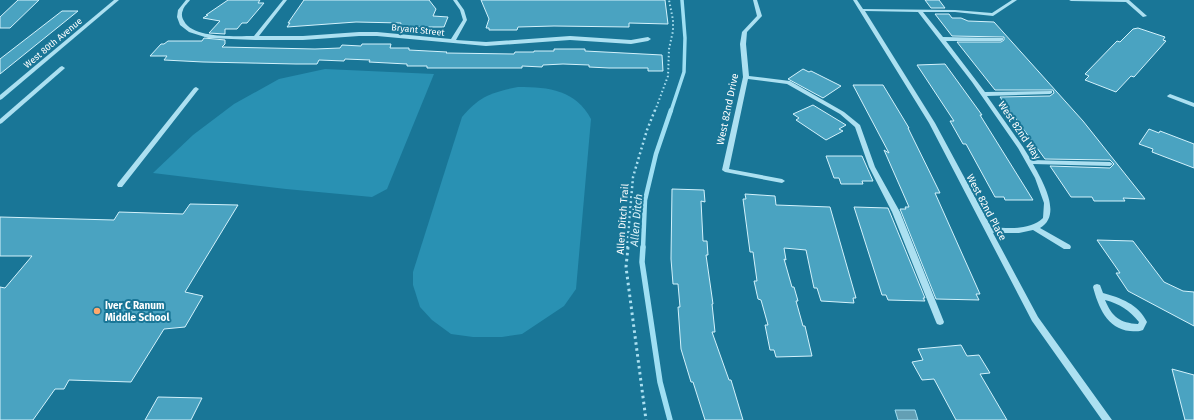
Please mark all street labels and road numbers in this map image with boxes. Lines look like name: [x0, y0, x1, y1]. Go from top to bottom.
street label: West 80th Avenue: [22, 16, 84, 70]
street label: Bryant Street: [391, 22, 446, 38]
street label: West 82nd Drive: [715, 72, 741, 146]
street label: West 82nd Way: [995, 99, 1043, 162]
street label: West 82nd Place: [964, 172, 1009, 243]
street label: Allen Ditch Trail: [615, 183, 631, 255]

